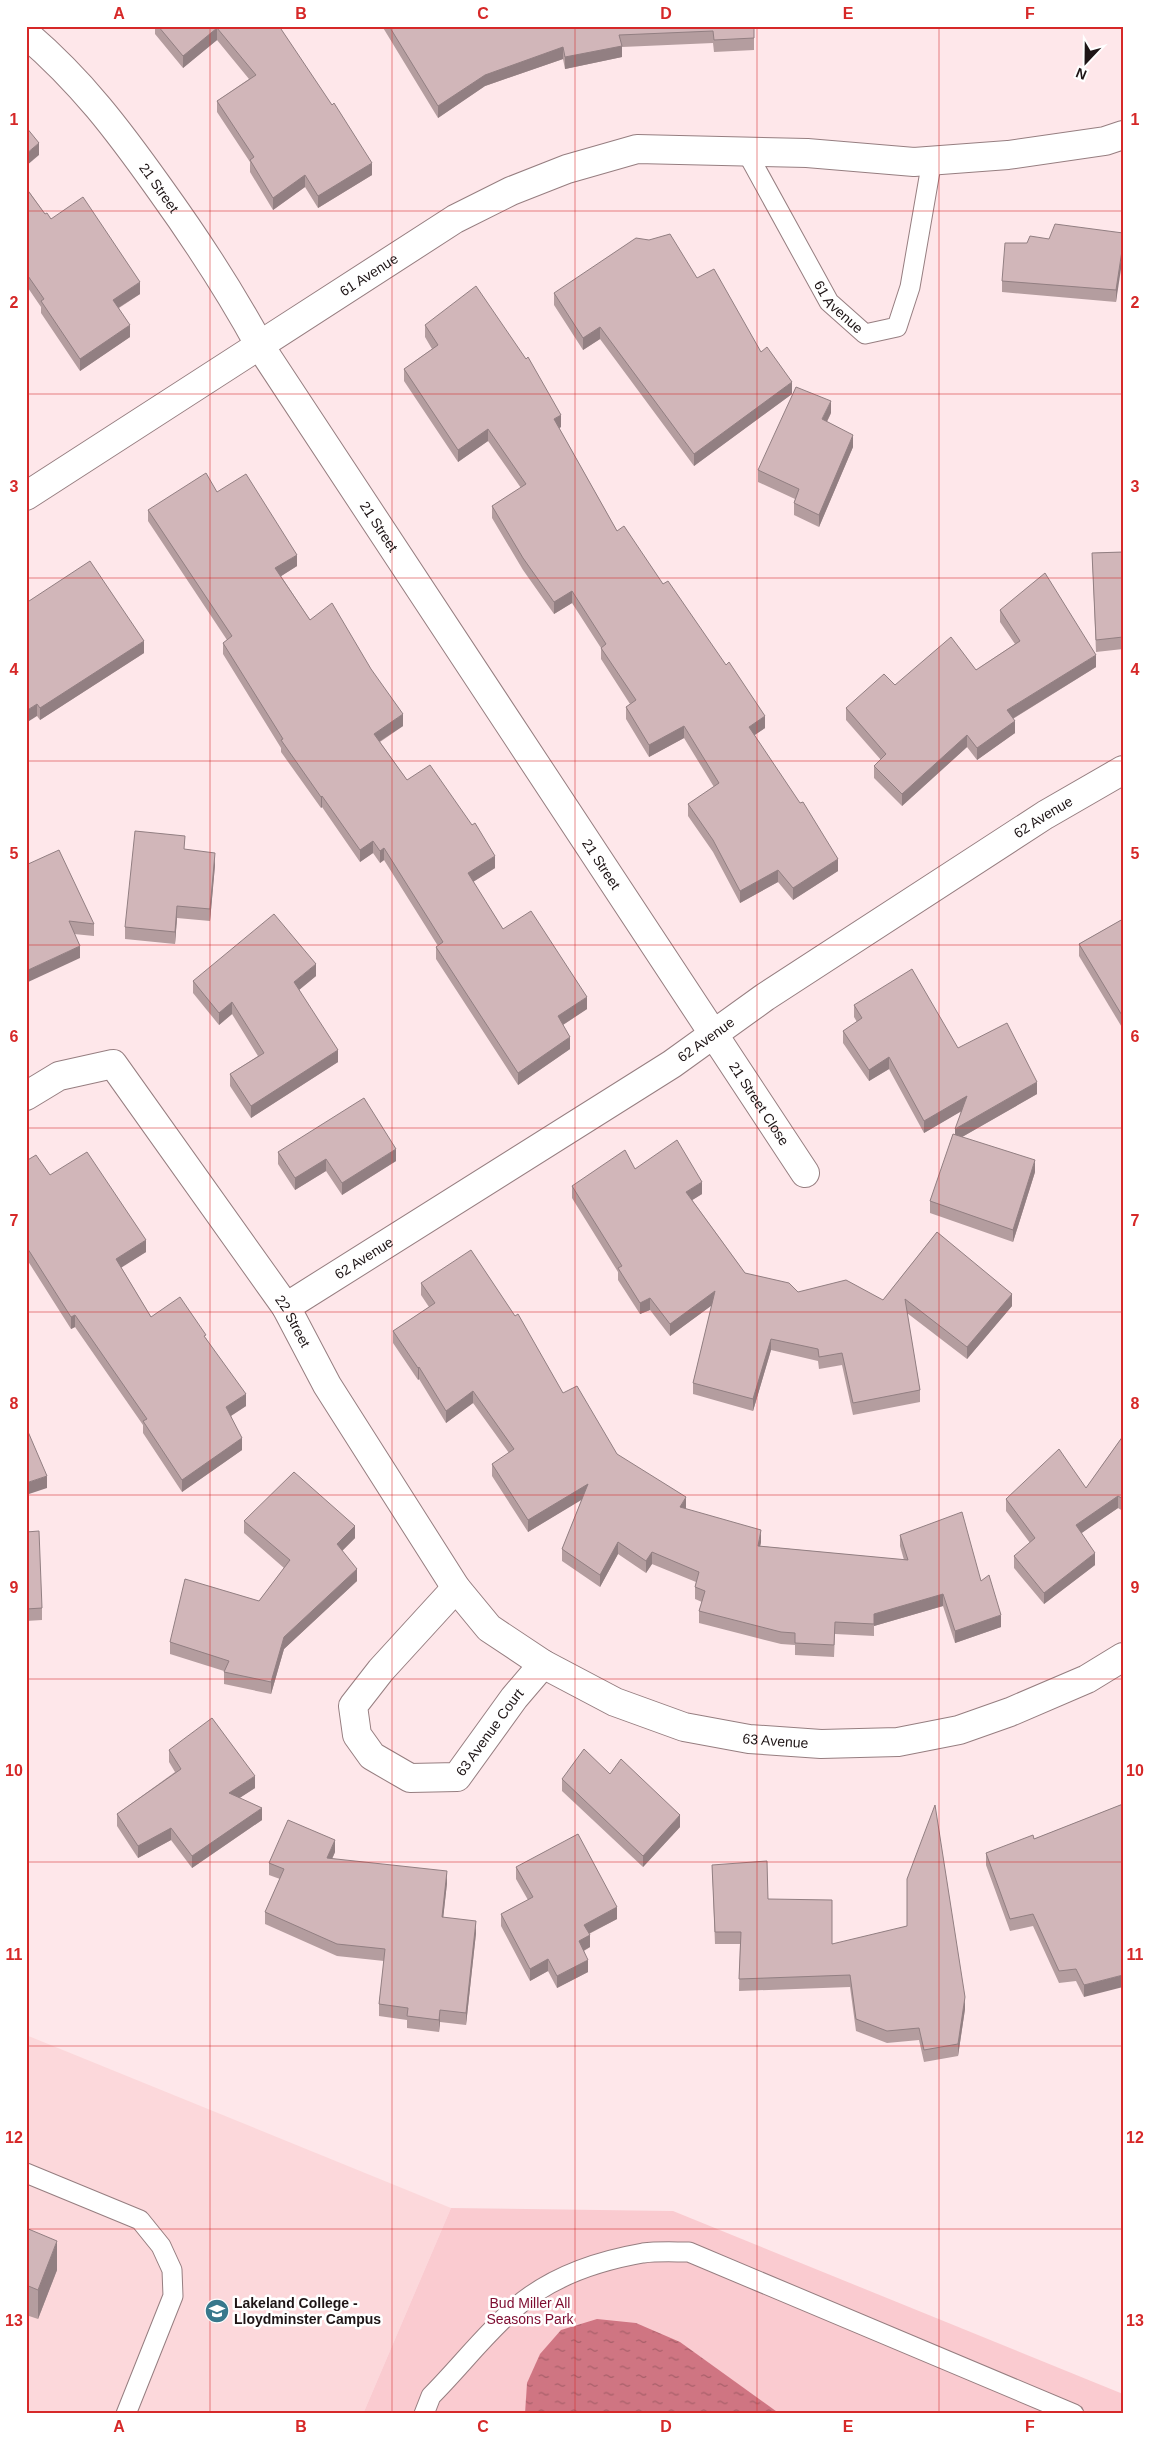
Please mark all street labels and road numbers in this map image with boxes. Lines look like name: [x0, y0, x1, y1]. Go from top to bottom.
street label: 21 Street: [136, 160, 182, 216]
street label: 61 Avenue: [337, 250, 401, 299]
street label: 61 Avenue: [811, 278, 866, 336]
street label: 21 Street: [357, 498, 401, 555]
street label: 62 Avenue: [1011, 793, 1075, 841]
street label: 21 Street: [579, 836, 624, 892]
street label: 62 Avenue: [675, 1014, 738, 1065]
street label: 21 Street Close: [726, 1059, 793, 1148]
street label: 62 Avenue: [332, 1234, 396, 1282]
street label: 22 Street: [272, 1292, 314, 1350]
street label: 63 Avenue Court: [452, 1685, 527, 1779]
street label: 63 Avenue: [741, 1730, 809, 1751]

